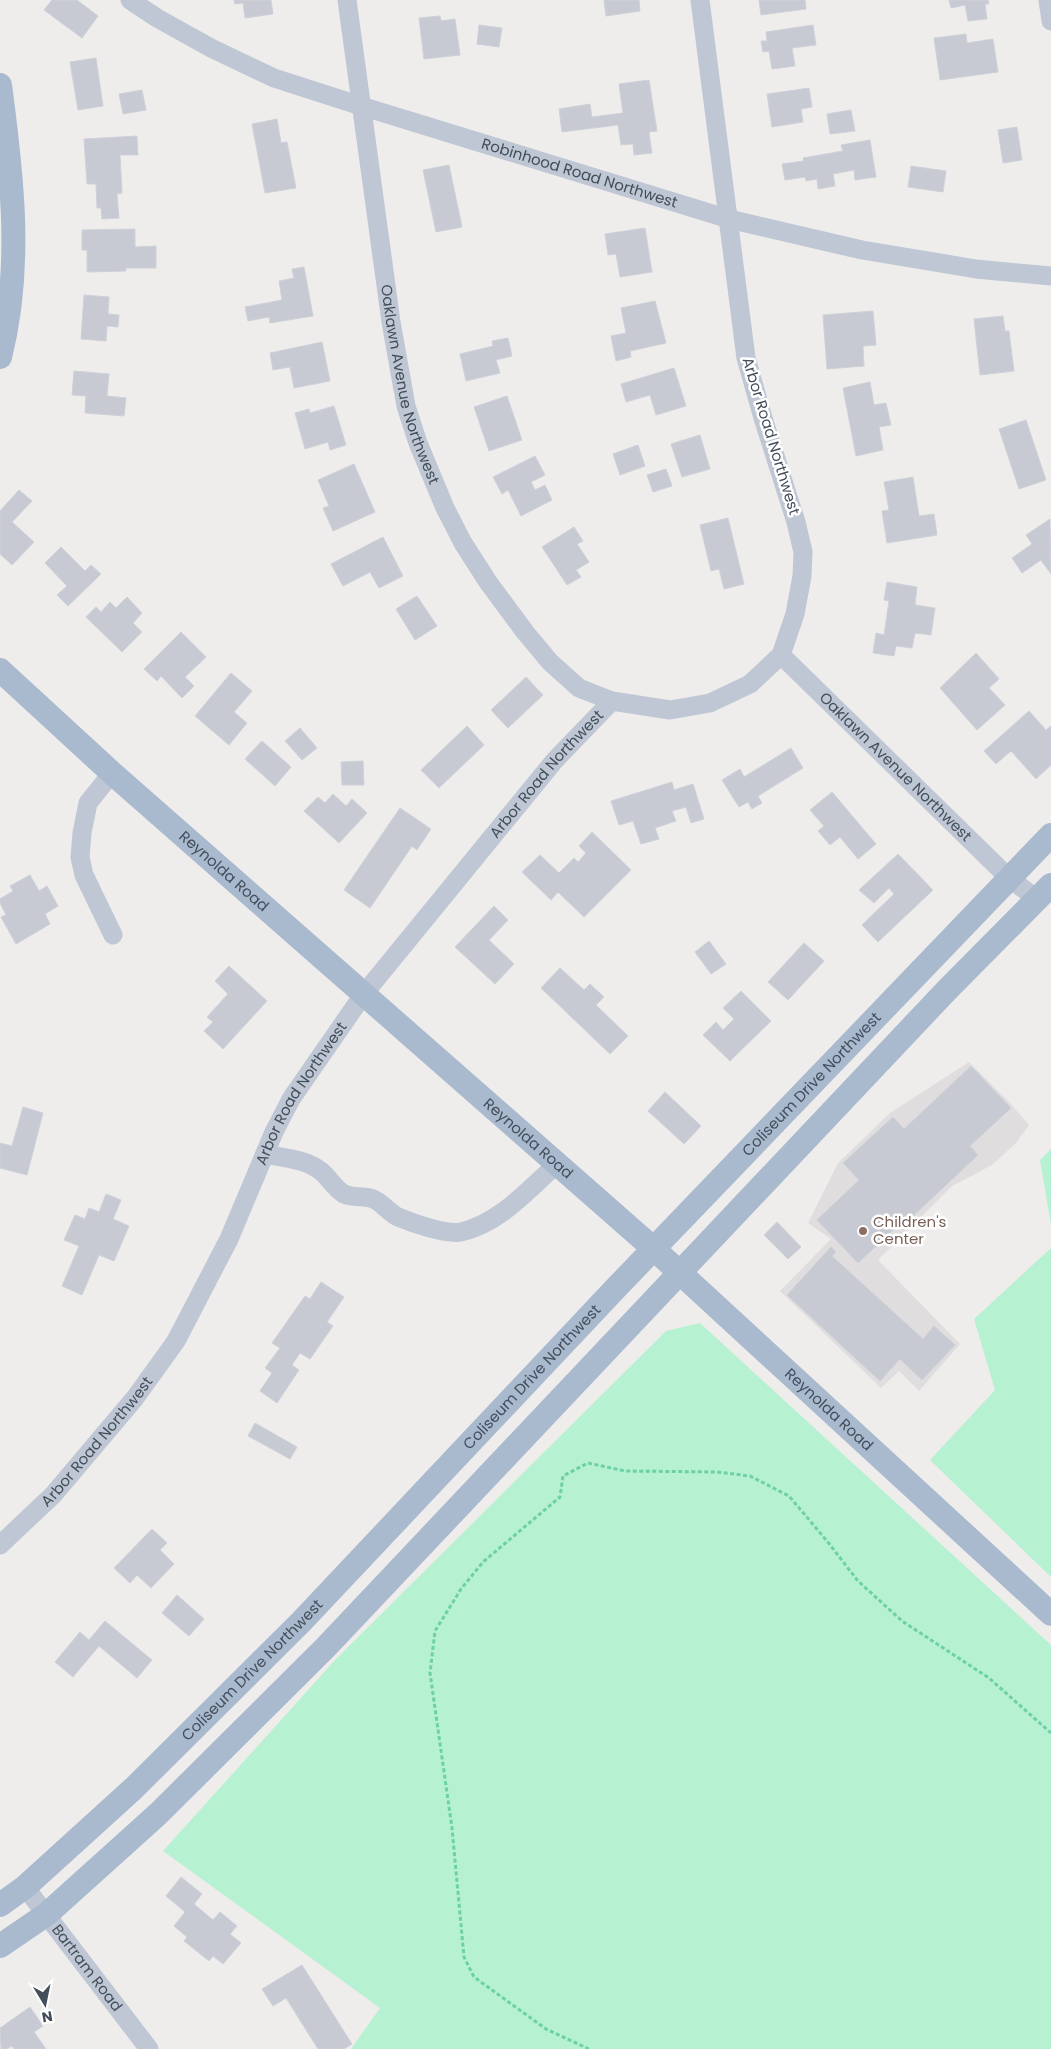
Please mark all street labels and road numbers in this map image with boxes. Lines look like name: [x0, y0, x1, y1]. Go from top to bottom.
street label: Robinhood Road Northwest: [479, 133, 680, 213]
street label: Oaklawn Avenue Northwest: [376, 283, 445, 487]
street label: Arbor Road Northwest: [737, 354, 805, 517]
street label: Oaklawn Avenue Northwest: [815, 687, 977, 846]
street label: Arbor Road Northwest: [484, 705, 608, 842]
street label: Reynolda Road: [175, 826, 274, 916]
street label: Coliseum Drive Northwest: [737, 1007, 885, 1161]
street label: Arbor Road Northwest: [250, 1017, 351, 1168]
street label: Reynolda Road: [479, 1093, 578, 1183]
street label: Coliseum Drive Northwest: [458, 1300, 605, 1454]
street label: Reynolda Road: [780, 1363, 878, 1455]
street label: Arbor Road Northwest: [36, 1372, 157, 1511]
street label: Coliseum Drive Northwest: [176, 1594, 327, 1745]
street label: Bartram Road: [47, 1920, 128, 2016]

